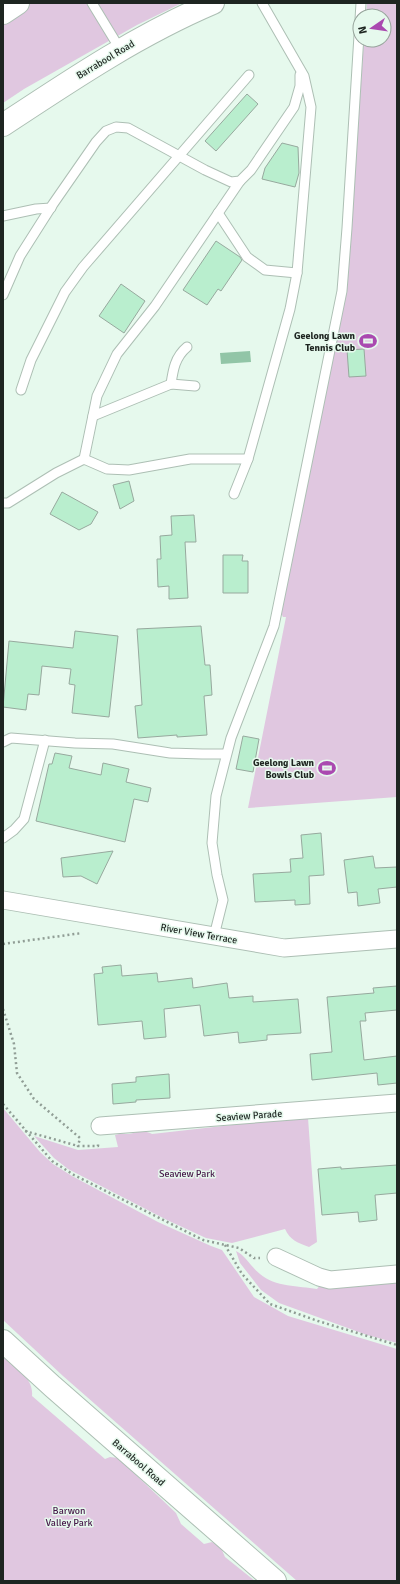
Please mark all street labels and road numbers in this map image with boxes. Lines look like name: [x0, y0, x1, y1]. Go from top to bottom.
street label: Barrabool Road: [74, 38, 137, 82]
street label: River View Terrace: [159, 921, 238, 947]
street label: Seaview Parade: [216, 1108, 283, 1124]
street label: Barrabool Road: [110, 1437, 167, 1489]

